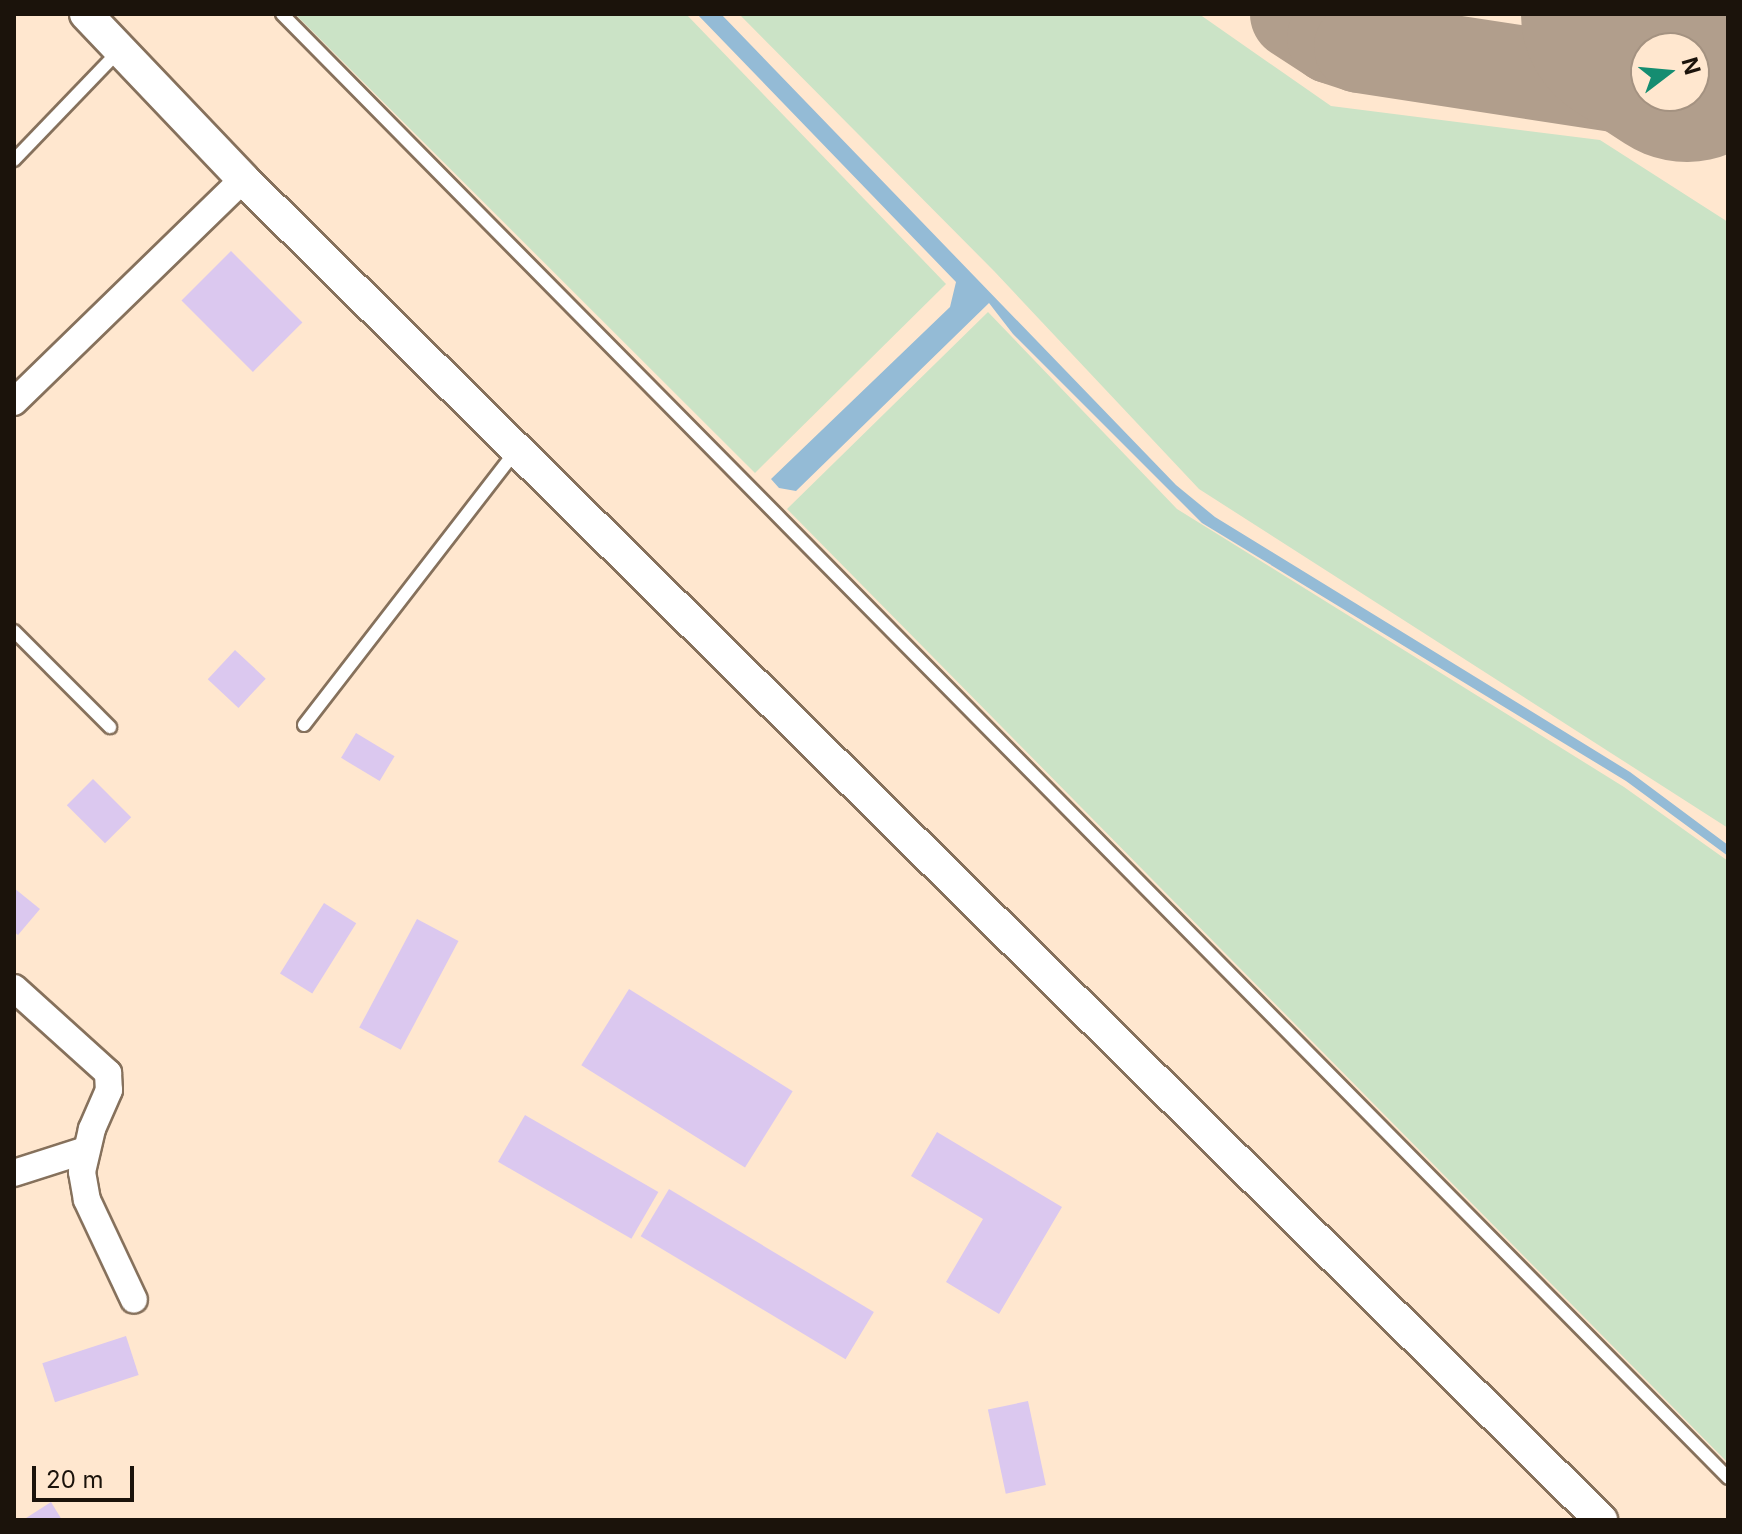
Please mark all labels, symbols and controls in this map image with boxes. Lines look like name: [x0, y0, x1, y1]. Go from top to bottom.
north arrow: [1630, 32, 1710, 112]
text: N: [1676, 54, 1706, 78]
scale bar: [36, 1450, 138, 1500]
text: 20 m: [46, 1465, 104, 1494]

